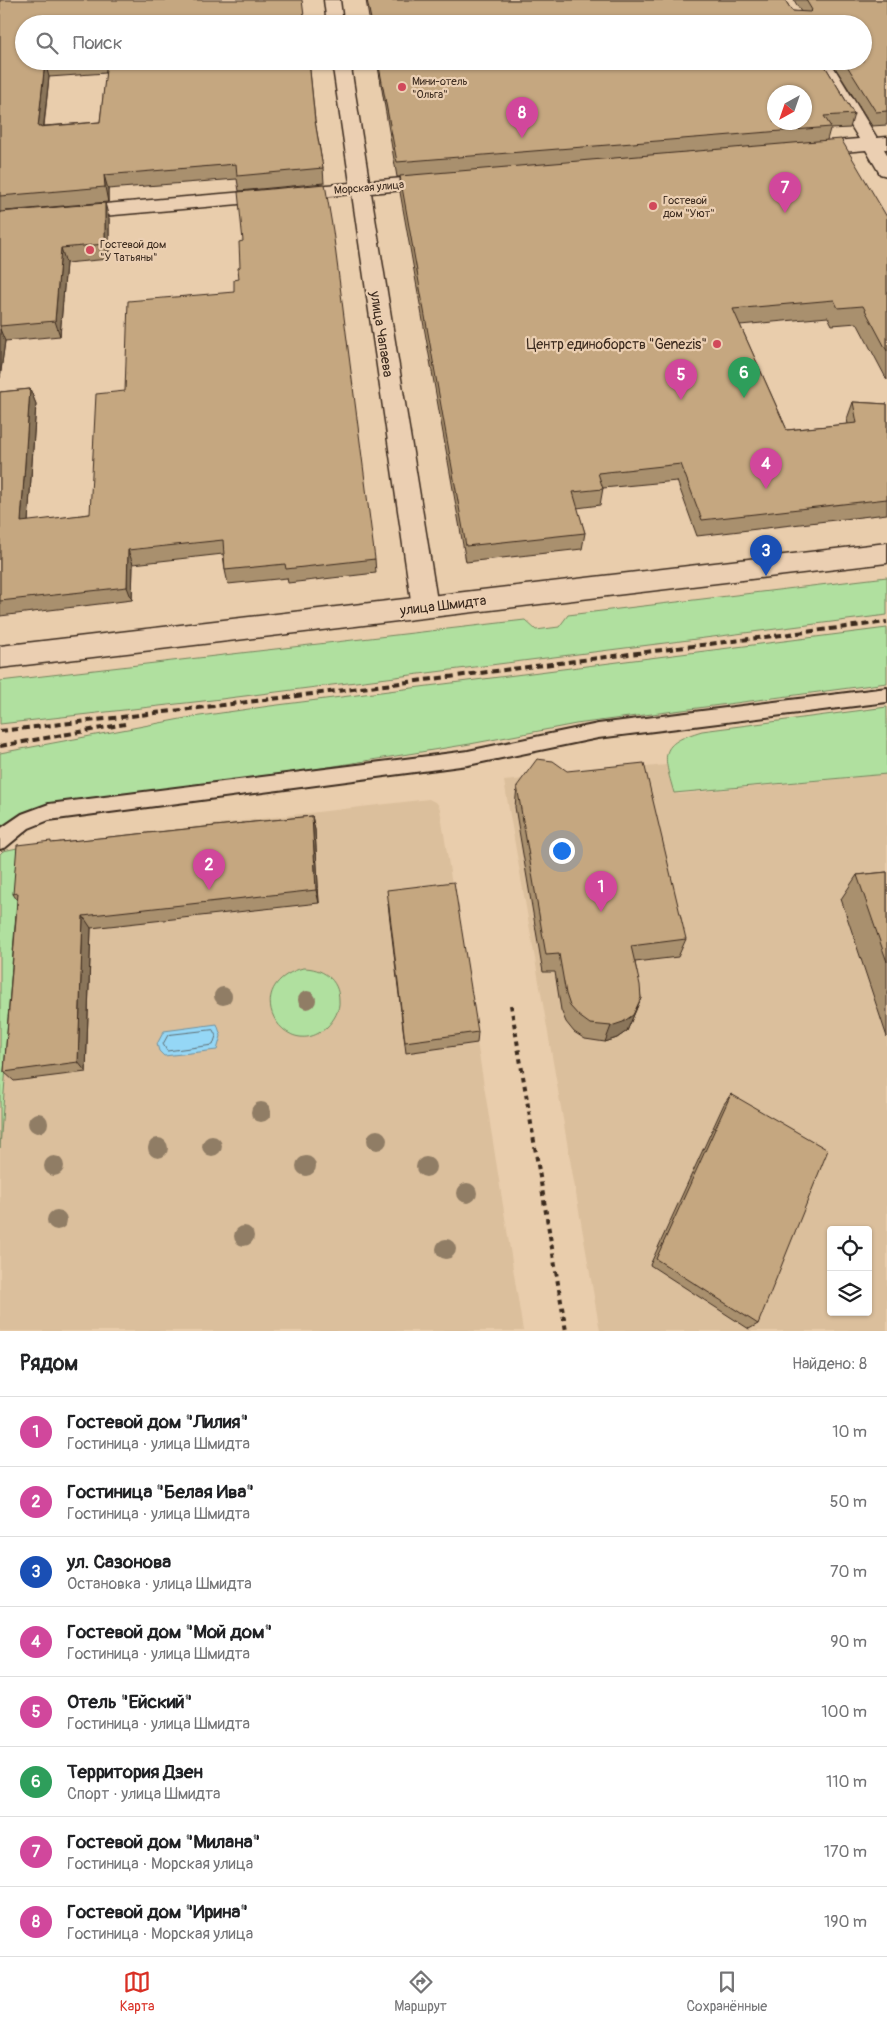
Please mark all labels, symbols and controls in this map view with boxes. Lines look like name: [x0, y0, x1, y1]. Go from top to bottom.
search box: [15, 15, 872, 70]
icon: search: [33, 29, 61, 57]
text: Поиск: [73, 31, 123, 55]
place label: Мини-отель "Ольга": [412, 75, 468, 101]
marker: Мини-отель "Ольга": [396, 81, 408, 93]
north arrow: [767, 85, 812, 130]
pin: 8: [506, 97, 538, 138]
pin: 7: [769, 172, 801, 213]
street label: Морская улица: [333, 178, 405, 197]
place label: Гостевой дом "Уют": [663, 194, 715, 220]
marker: Гостевой дом "Уют": [647, 200, 659, 212]
place label: Гостевой дом "У Татьяны": [100, 238, 166, 264]
marker: Гостевой дом "У Татьяны": [84, 244, 96, 256]
street label: улица Чапаева: [366, 289, 397, 378]
place label: Центр единоборств "Genezis": [526, 336, 707, 353]
marker: Центр единоборств "Genezis": [711, 338, 723, 350]
pin: 6: [728, 357, 760, 398]
pin: 5: [665, 359, 697, 400]
pin: 4: [750, 448, 782, 489]
pin: 3: [750, 535, 782, 576]
street label: улица Шмидта: [398, 592, 487, 619]
your location: [549, 838, 575, 864]
pin: 2: [193, 849, 225, 890]
pin: 1: [585, 871, 617, 912]
map controls: [827, 1226, 872, 1316]
button: locate: [827, 1226, 872, 1271]
button: layers: [827, 1271, 872, 1316]
text: Рядом: [20, 1350, 78, 1377]
text: Найдено: 8: [792, 1354, 867, 1374]
text: Гостевой дом "Лилия": [67, 1410, 248, 1434]
text: 1: [33, 1422, 39, 1442]
text: 10 m: [832, 1422, 867, 1442]
text: Гостиница · улица Шмидта: [67, 1434, 250, 1454]
text: Гостиница "Белая Ива": [67, 1480, 254, 1504]
text: 2: [32, 1492, 40, 1512]
text: 50 m: [830, 1492, 867, 1512]
text: Гостиница · улица Шмидта: [67, 1504, 250, 1524]
text: ул. Сазонова: [67, 1550, 171, 1574]
text: 3: [32, 1562, 40, 1582]
text: 70 m: [830, 1562, 867, 1582]
text: Остановка · улица Шмидта: [67, 1574, 252, 1594]
text: Гостевой дом "Мой дом": [67, 1620, 272, 1644]
text: 4: [31, 1632, 41, 1652]
text: 90 m: [830, 1632, 867, 1652]
text: Гостиница · улица Шмидта: [67, 1644, 250, 1664]
text: Отель "Ейский": [67, 1690, 192, 1714]
text: 5: [32, 1702, 40, 1722]
text: 100 m: [821, 1702, 867, 1722]
text: Гостиница · улица Шмидта: [67, 1714, 250, 1734]
text: Территория Дзен: [67, 1760, 203, 1784]
text: 6: [31, 1772, 41, 1792]
text: 110 m: [826, 1772, 867, 1792]
text: Спорт · улица Шмидта: [67, 1784, 220, 1804]
text: Гостевой дом "Милана": [67, 1830, 260, 1854]
text: 7: [32, 1842, 40, 1862]
text: 170 m: [824, 1842, 867, 1862]
text: Гостиница · Морская улица: [67, 1854, 253, 1874]
text: Гостевой дом "Ирина": [67, 1900, 248, 1924]
text: 8: [32, 1912, 40, 1932]
text: 190 m: [824, 1912, 867, 1932]
text: Гостиница · Морская улица: [67, 1924, 253, 1944]
tab: Карта: [120, 1968, 155, 2015]
tab: Маршрут: [394, 1968, 447, 2015]
tab: Сохранённые: [686, 1968, 767, 2015]

